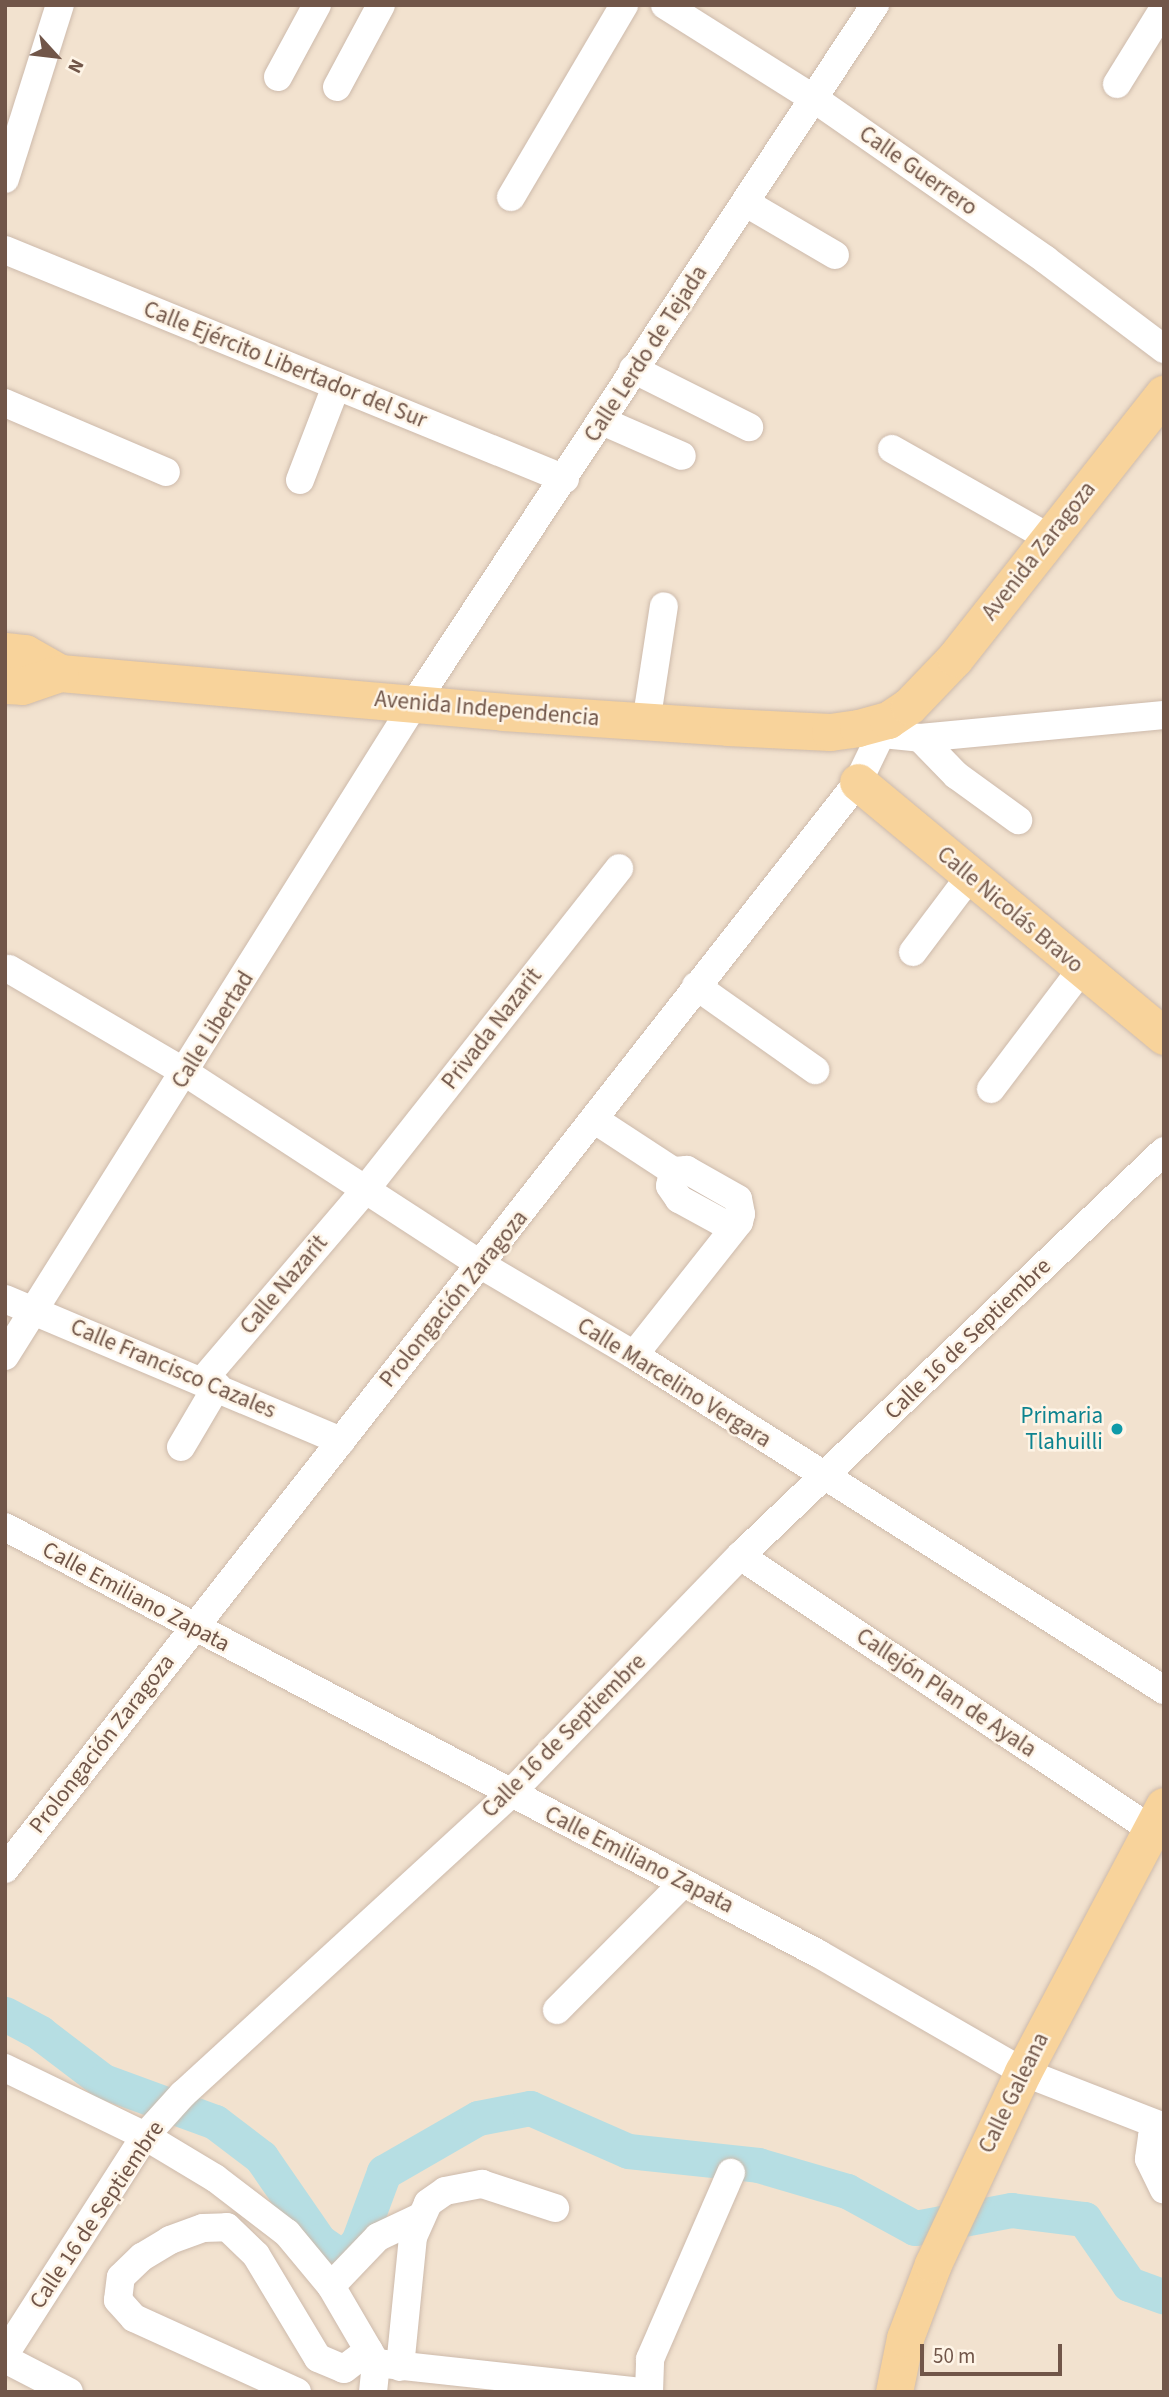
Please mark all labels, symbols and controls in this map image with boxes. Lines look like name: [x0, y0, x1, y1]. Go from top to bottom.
north arrow: [21, 21, 91, 91]
text: N: [60, 54, 90, 78]
street label: Calle Guerrero: [854, 120, 982, 222]
street label: Calle Lerdo de Tejada: [579, 261, 713, 447]
street label: Calle Ejército Libertador del Sur: [139, 295, 431, 435]
street label: Avenida Zaragoza: [976, 476, 1102, 626]
street label: Avenida Independencia: [373, 685, 601, 733]
street label: Calle Nicolás Bravo: [931, 841, 1089, 979]
street label: Privada Nazarit: [436, 963, 548, 1095]
street label: Calle Libertad: [166, 966, 260, 1094]
street label: Prolongación Zaragoza: [374, 1205, 534, 1393]
street label: Calle Nazarit: [234, 1230, 334, 1340]
street label: Calle 16 de Septiembre: [879, 1252, 1057, 1426]
street label: Calle Marcelino Vergara: [572, 1312, 776, 1454]
street label: Calle Francisco Cazales: [66, 1313, 280, 1425]
place label: Primaria Tlahuilli: [1020, 1402, 1103, 1456]
marker: Primaria Tlahuilli: [1109, 1421, 1125, 1437]
street label: Calle Emiliano Zapata: [38, 1536, 234, 1658]
street label: Callejón Plan de Ayala: [851, 1622, 1041, 1764]
street label: Calle 16 de Septiembre: [476, 1648, 652, 1824]
street label: Prolongación Zaragoza: [23, 1649, 181, 1839]
street label: Calle Emiliano Zapata: [540, 1800, 738, 1920]
street label: Calle Galeana: [973, 2028, 1055, 2158]
street label: Calle 16 de Septiembre: [24, 2116, 170, 2314]
scale bar: [924, 2330, 1066, 2374]
text: 50 m: [933, 2341, 975, 2371]

